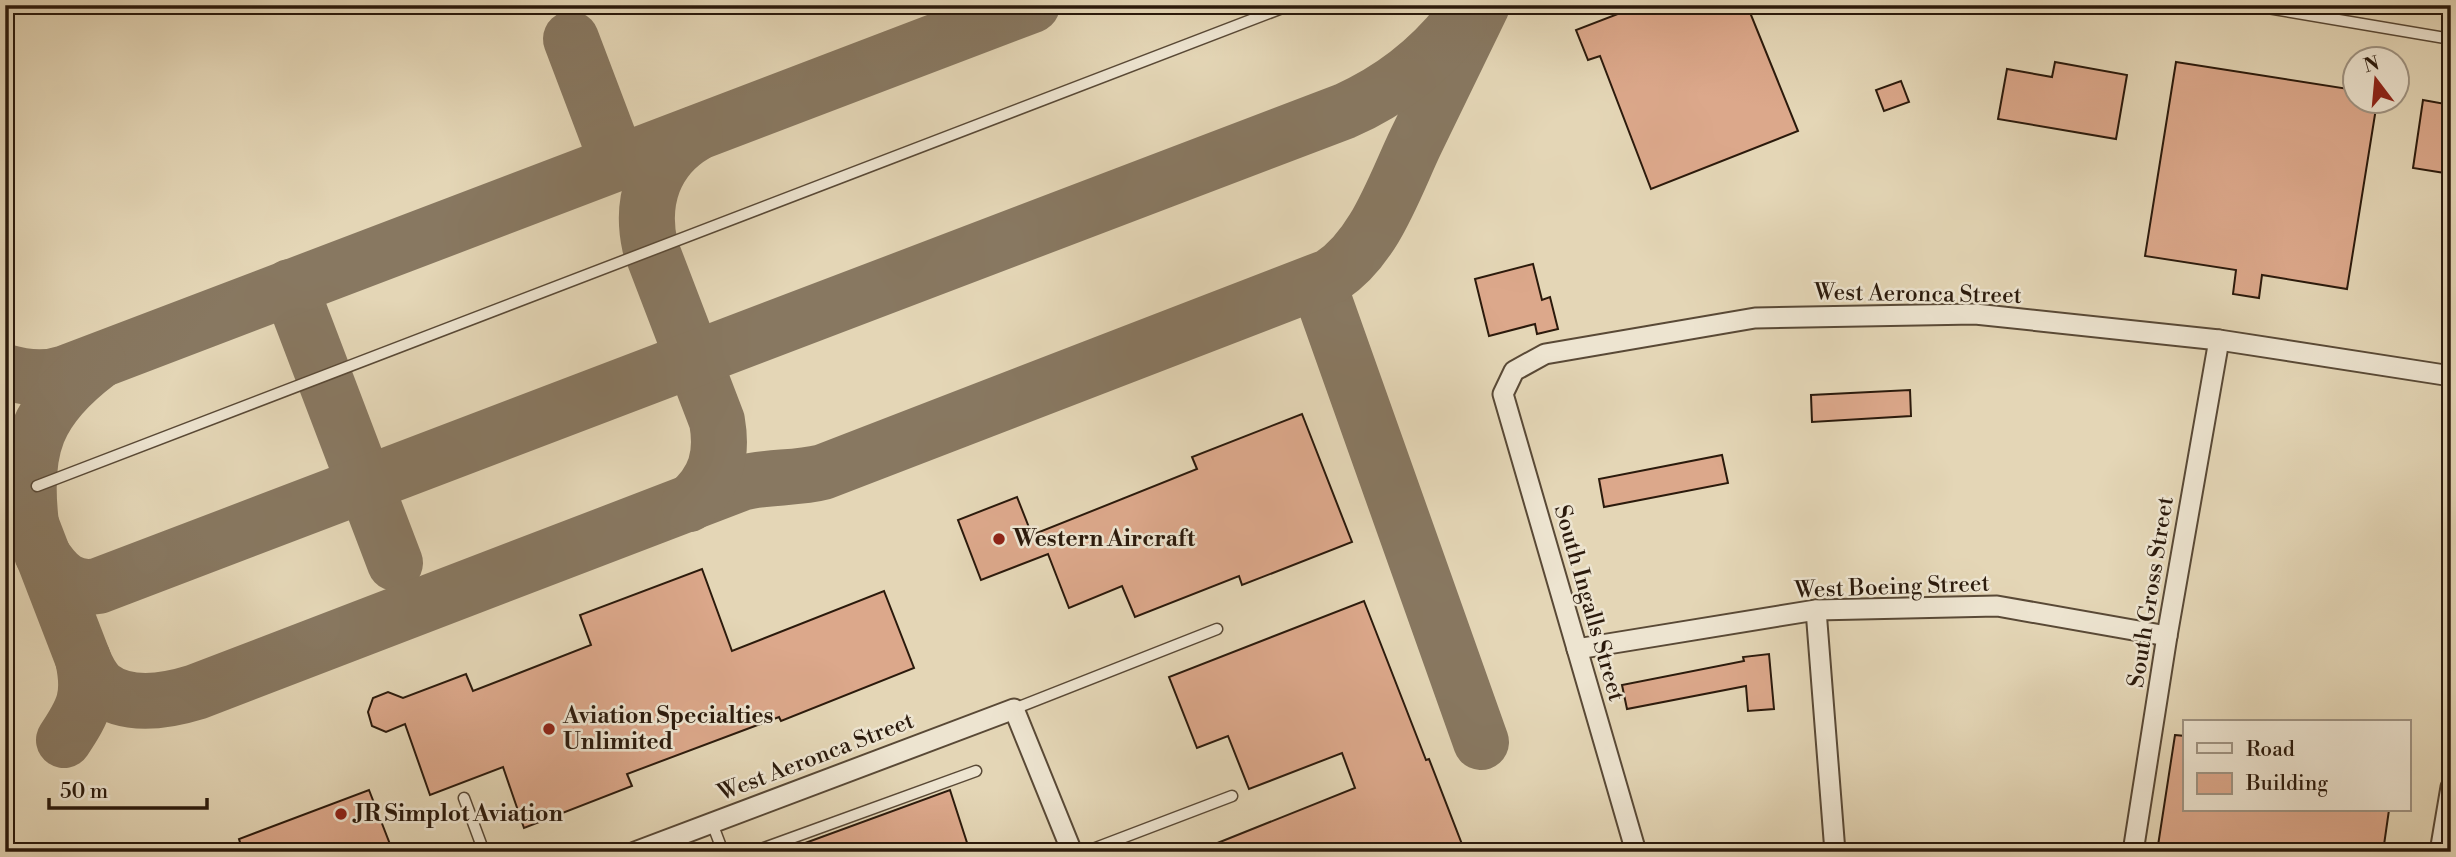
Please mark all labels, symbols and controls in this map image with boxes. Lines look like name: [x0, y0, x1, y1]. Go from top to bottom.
north arrow: [2340, 46, 2410, 116]
text: N: [2361, 51, 2382, 78]
street label: West Aeronca Street: [1813, 278, 2022, 310]
street label: South Gross Street: [2122, 494, 2180, 690]
street label: South Ingalls Street: [1548, 502, 1630, 704]
place label: Western Aircraft: [1012, 525, 1196, 553]
marker: Western Aircraft: [991, 531, 1007, 547]
street label: West Boeing Street: [1793, 570, 1990, 604]
place label: Aviation Specialties Unlimited: [562, 702, 774, 756]
street label: West Aeronca Street: [713, 707, 918, 808]
legend: [2183, 720, 2410, 812]
marker: Aviation Specialties Unlimited: [541, 721, 557, 737]
text: Road: [2246, 737, 2295, 763]
scale bar: [49, 766, 206, 810]
text: Building: [2245, 771, 2328, 797]
text: 50 m: [60, 779, 108, 805]
place label: JR Simplot Aviation: [352, 800, 563, 828]
marker: JR Simplot Aviation: [333, 806, 349, 822]

